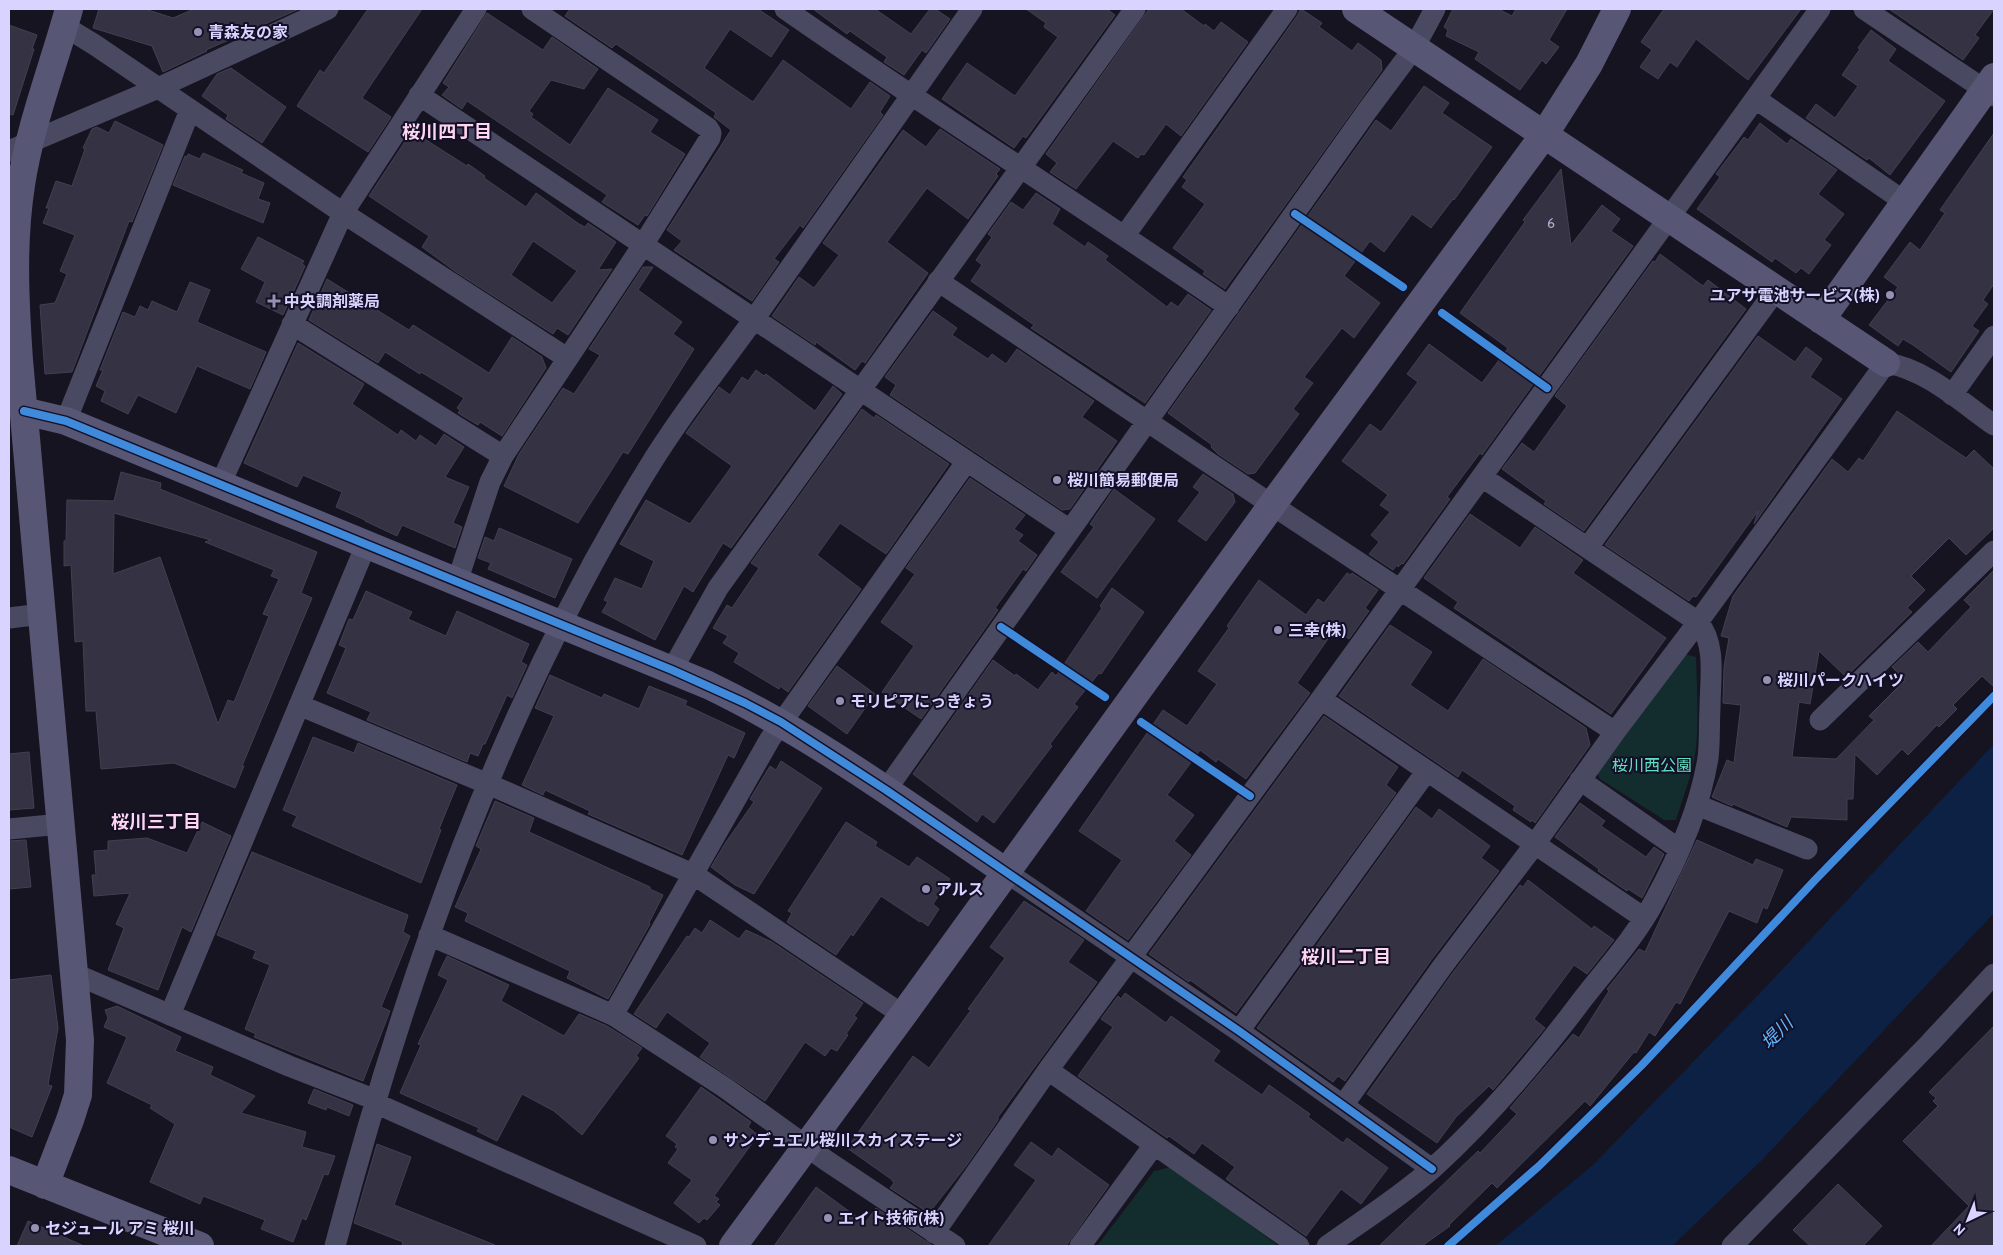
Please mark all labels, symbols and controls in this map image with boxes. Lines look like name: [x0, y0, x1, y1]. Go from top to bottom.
place label: 青森友の家: [208, 23, 288, 42]
marker: 青森友の家: [192, 26, 204, 38]
district label: 桜川四丁目: [402, 121, 492, 143]
house number: 6: [1547, 214, 1555, 232]
place label: ユアサ電池サービス(株): [1710, 286, 1880, 305]
marker: ユアサ電池サービス(株): [1884, 289, 1896, 301]
place label: 中央調剤薬局: [284, 292, 380, 311]
marker: 中央調剤薬局: [268, 295, 280, 307]
place label: 桜川簡易郵便局: [1067, 471, 1179, 490]
marker: 桜川簡易郵便局: [1051, 474, 1063, 486]
place label: 三幸(株): [1288, 621, 1347, 640]
marker: 三幸(株): [1272, 624, 1284, 636]
place label: 桜川パークハイツ: [1777, 671, 1904, 690]
marker: 桜川パークハイツ: [1761, 674, 1773, 686]
place label: モリピアにっきょう: [850, 692, 994, 711]
marker: モリピアにっきょう: [834, 695, 846, 707]
park label: 桜川西公園: [1612, 756, 1692, 775]
district label: 桜川三丁目: [111, 811, 201, 833]
place label: アルス: [936, 880, 984, 899]
marker: アルス: [920, 883, 932, 895]
district label: 桜川二丁目: [1301, 946, 1391, 968]
water label: 堤川: [1756, 1011, 1799, 1054]
place label: サンデュエル桜川スカイステージ: [723, 1131, 962, 1150]
marker: サンデュエル桜川スカイステージ: [707, 1134, 719, 1146]
north arrow: [1943, 1195, 1993, 1245]
place label: エイト技術(株): [838, 1209, 945, 1228]
marker: エイト技術(株): [822, 1212, 834, 1224]
place label: セジュール アミ 桜川: [45, 1219, 195, 1238]
text: N: [1949, 1220, 1969, 1239]
marker: セジュール アミ 桜川: [29, 1222, 41, 1234]

